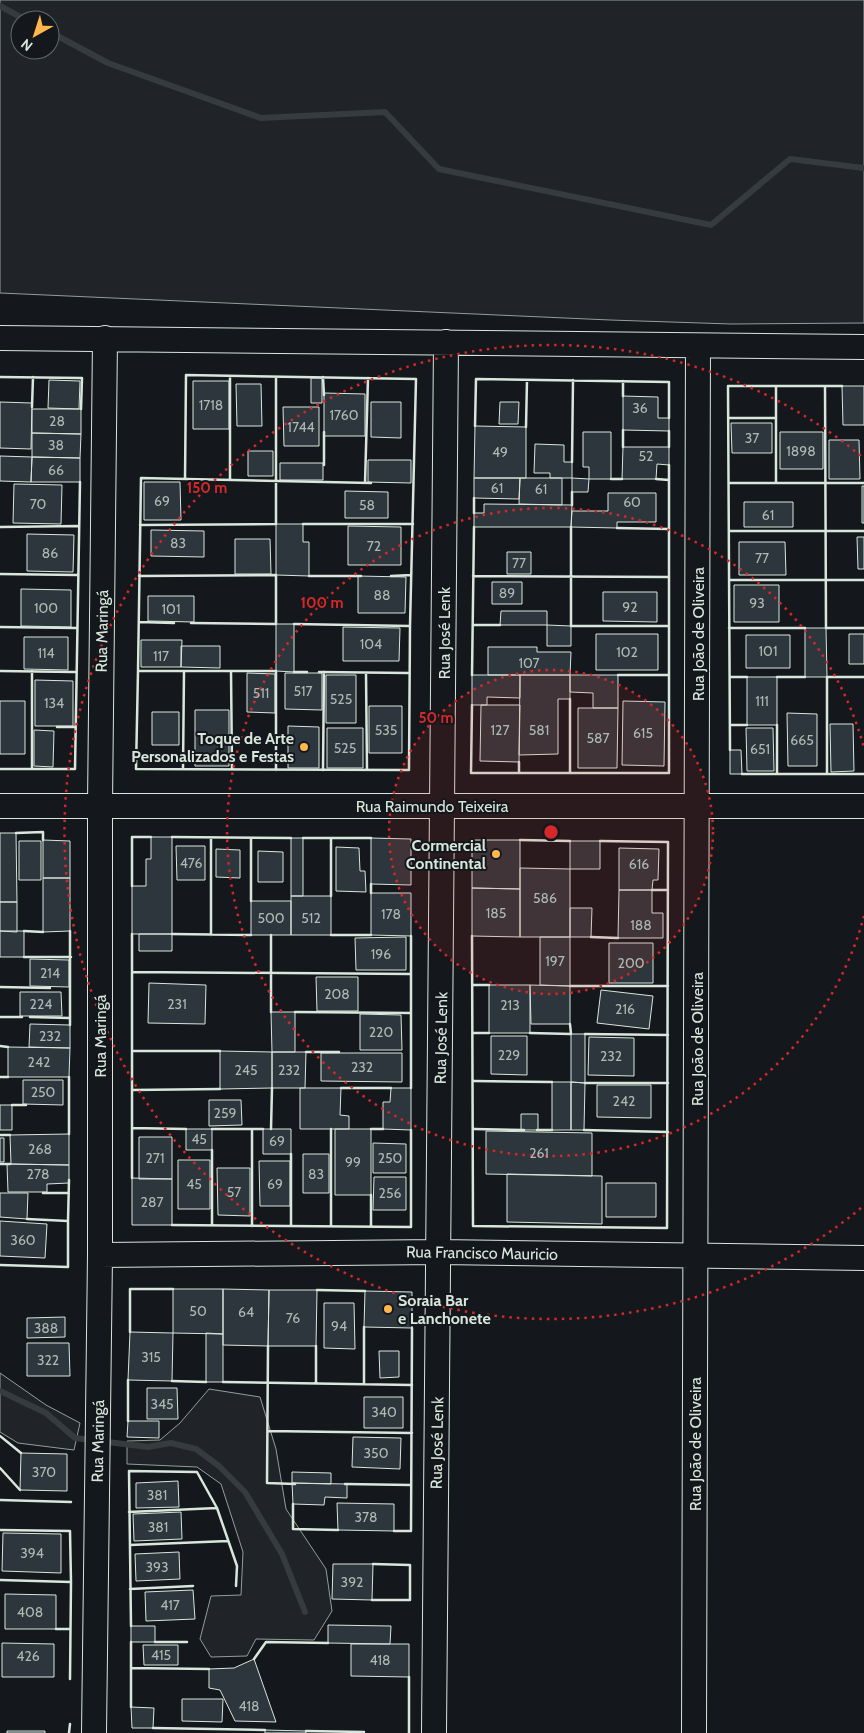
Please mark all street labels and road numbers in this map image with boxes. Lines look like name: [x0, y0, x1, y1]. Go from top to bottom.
street label: Rua João de Oliveira: [689, 567, 708, 701]
street label: Rua José Lenk: [435, 586, 454, 679]
street label: Rua Maringá: [92, 589, 112, 673]
street label: Rua Raimundo Teixeira: [356, 797, 509, 816]
street label: Rua João de Oliveira: [688, 972, 707, 1106]
street label: Rua José Lenk: [431, 991, 451, 1084]
street label: Rua Maringá: [91, 994, 110, 1077]
street label: Rua Francisco Mauricio: [406, 1242, 558, 1264]
street label: Rua João de Oliveira: [686, 1377, 705, 1511]
street label: Rua José Lenk: [427, 1396, 447, 1489]
street label: Rua Maringá: [88, 1399, 108, 1483]

